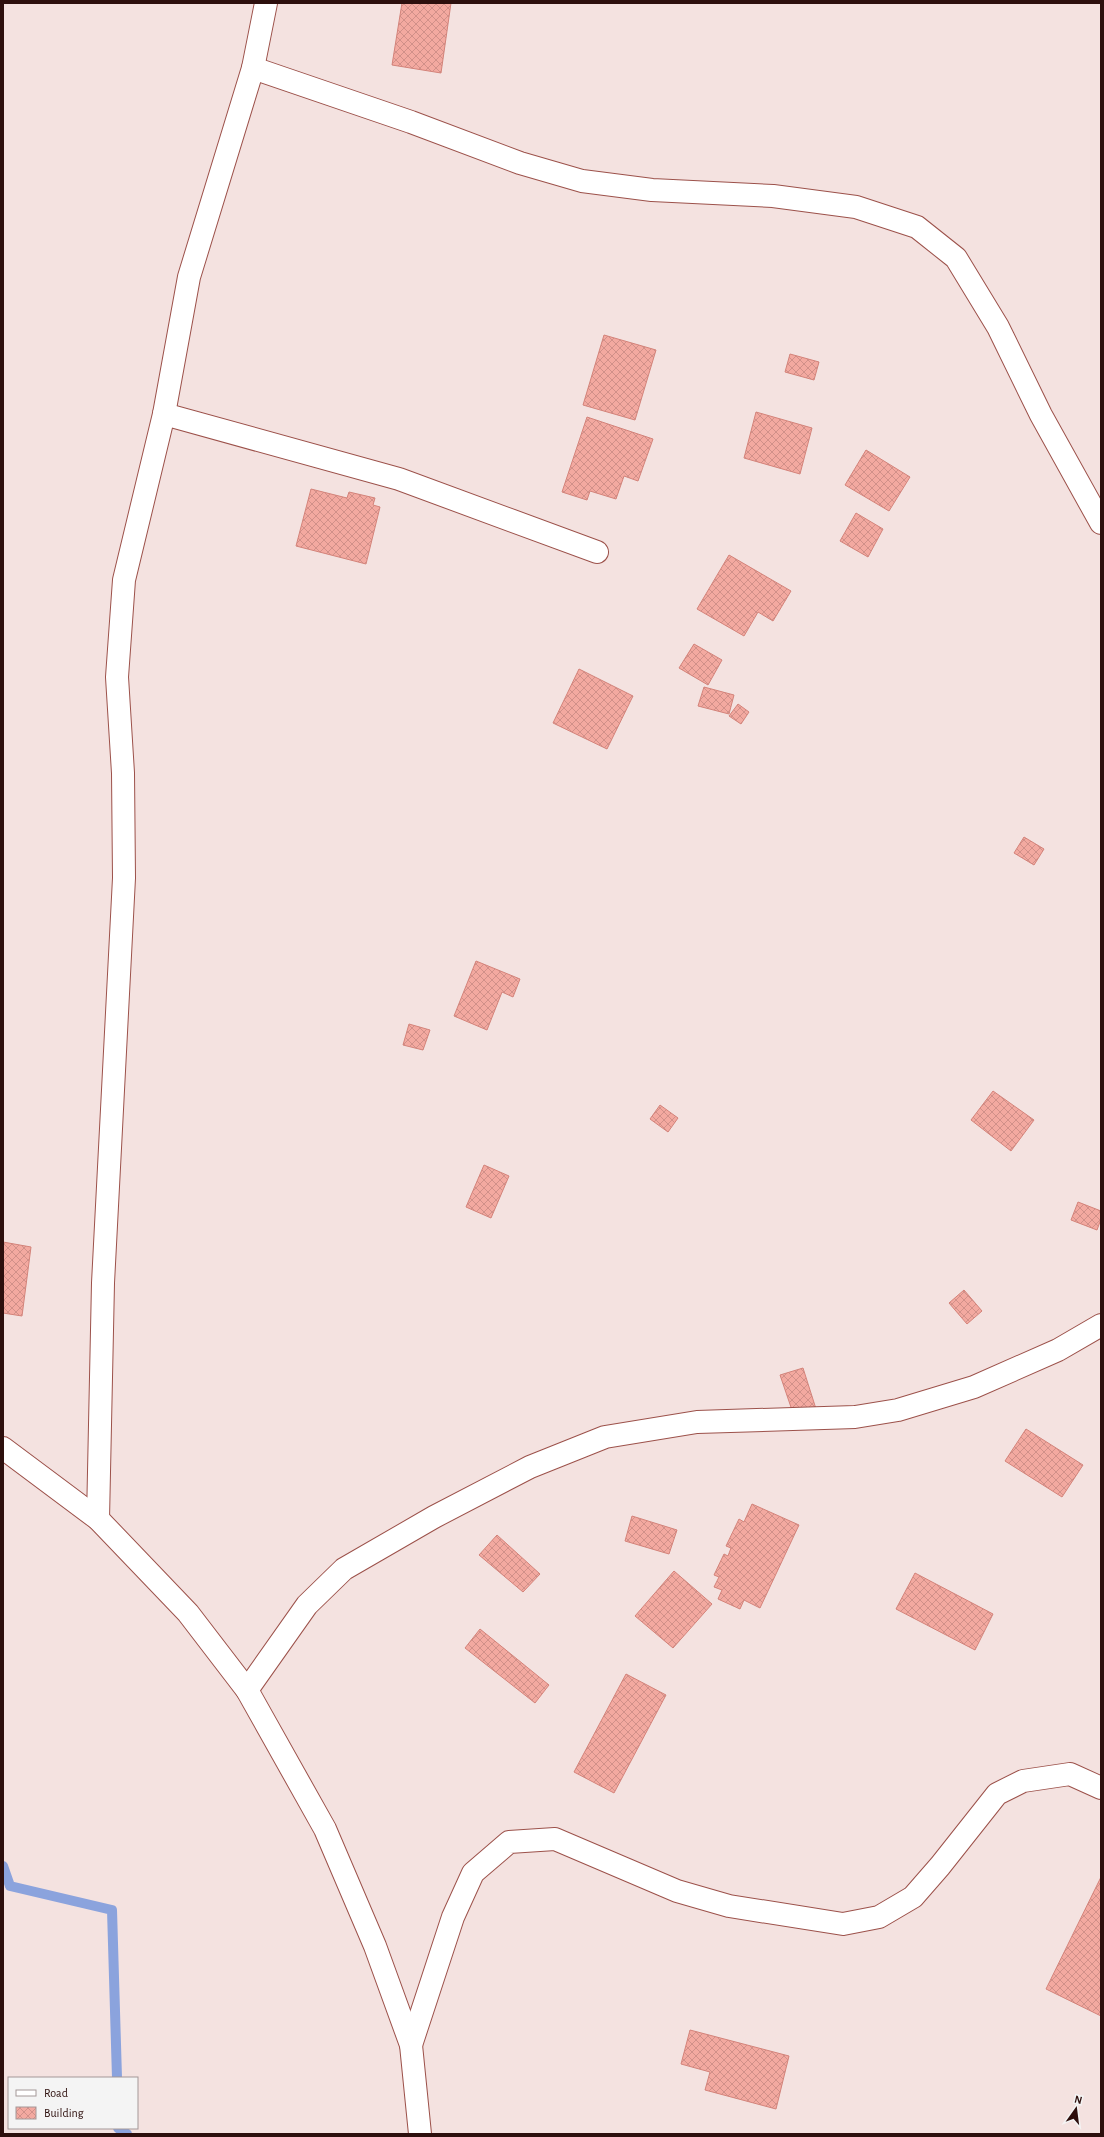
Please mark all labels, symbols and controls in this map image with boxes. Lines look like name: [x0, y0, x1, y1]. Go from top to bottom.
legend: [8, 2077, 138, 2129]
text: Road: [44, 2087, 68, 2099]
north arrow: [1056, 2089, 1096, 2129]
text: N: [1073, 2094, 1083, 2106]
text: Building: [44, 2107, 84, 2119]

